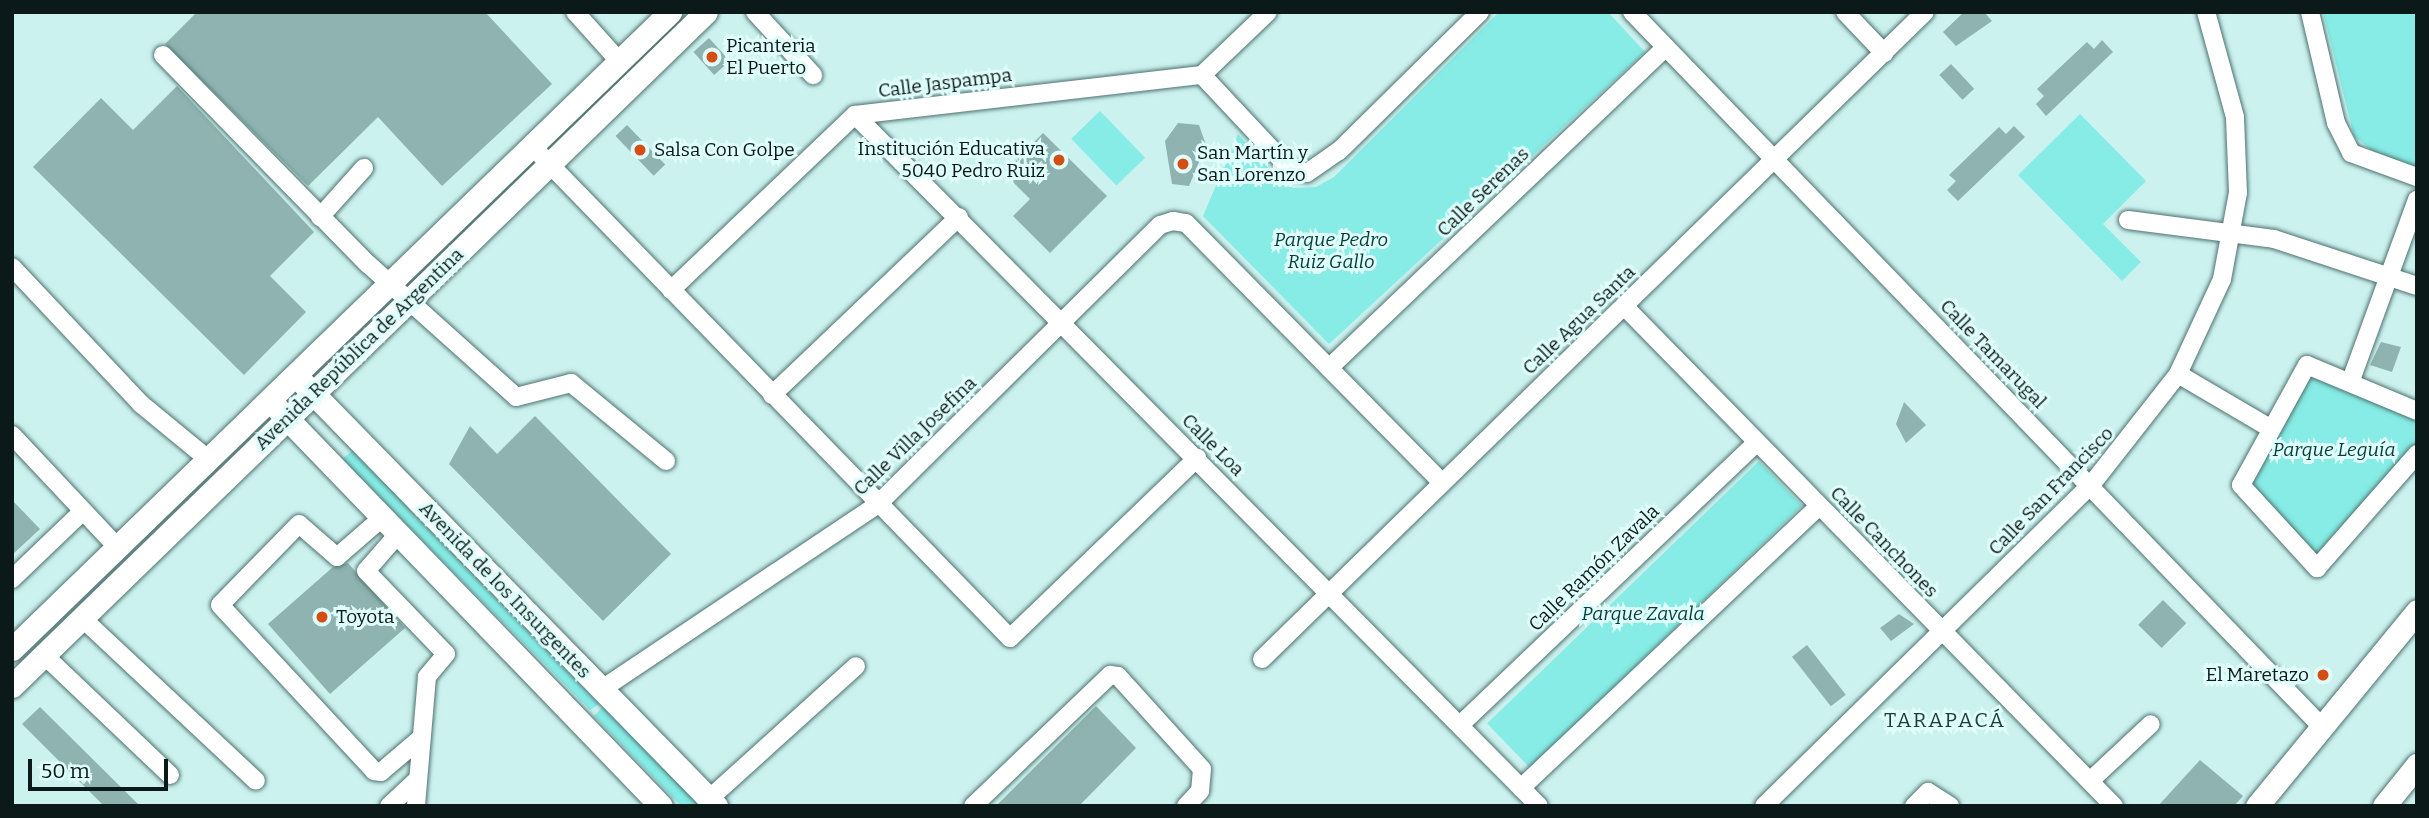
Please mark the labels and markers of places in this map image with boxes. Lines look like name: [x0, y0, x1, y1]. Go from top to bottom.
place label: Picanteria El Puerto: [726, 35, 816, 79]
marker: Picanteria El Puerto: [704, 49, 720, 65]
place label: Institución Educativa 5040 Pedro Ruiz: [858, 138, 1045, 182]
place label: Salsa Con Golpe: [654, 139, 795, 161]
marker: Salsa Con Golpe: [632, 142, 648, 158]
place label: San Martín y San Lorenzo: [1197, 142, 1308, 186]
marker: Institución Educativa 5040 Pedro Ruiz: [1051, 152, 1067, 168]
marker: San Martín y San Lorenzo: [1175, 156, 1191, 172]
place label: Toyota: [336, 606, 394, 628]
marker: Toyota: [314, 609, 330, 625]
place label: El Maretazo: [2205, 664, 2309, 686]
marker: El Maretazo: [2315, 667, 2331, 683]

